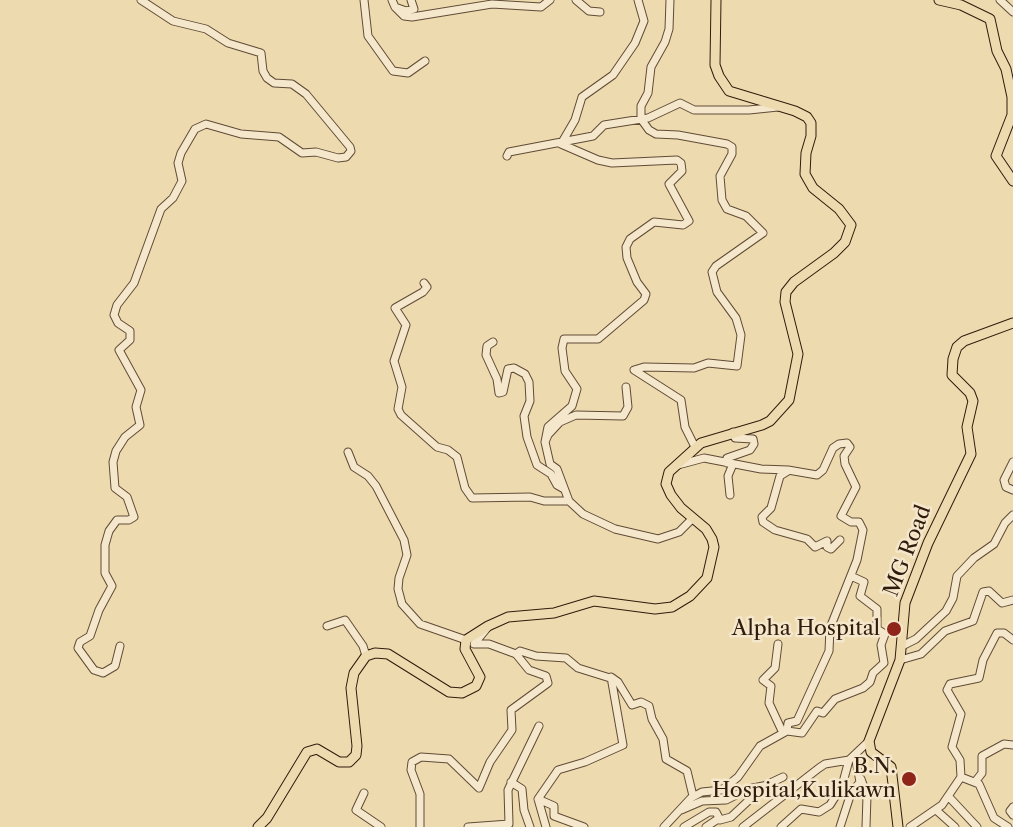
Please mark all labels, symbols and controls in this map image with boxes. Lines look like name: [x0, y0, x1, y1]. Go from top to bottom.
street label: MG Road: [879, 502, 937, 600]
place label: Alpha Hospital: [732, 616, 880, 642]
marker: Alpha Hospital: [885, 620, 903, 638]
place label: B.N. Hospital,Kulikawn: [712, 754, 896, 804]
marker: B.N. Hospital,Kulikawn: [900, 770, 918, 788]

